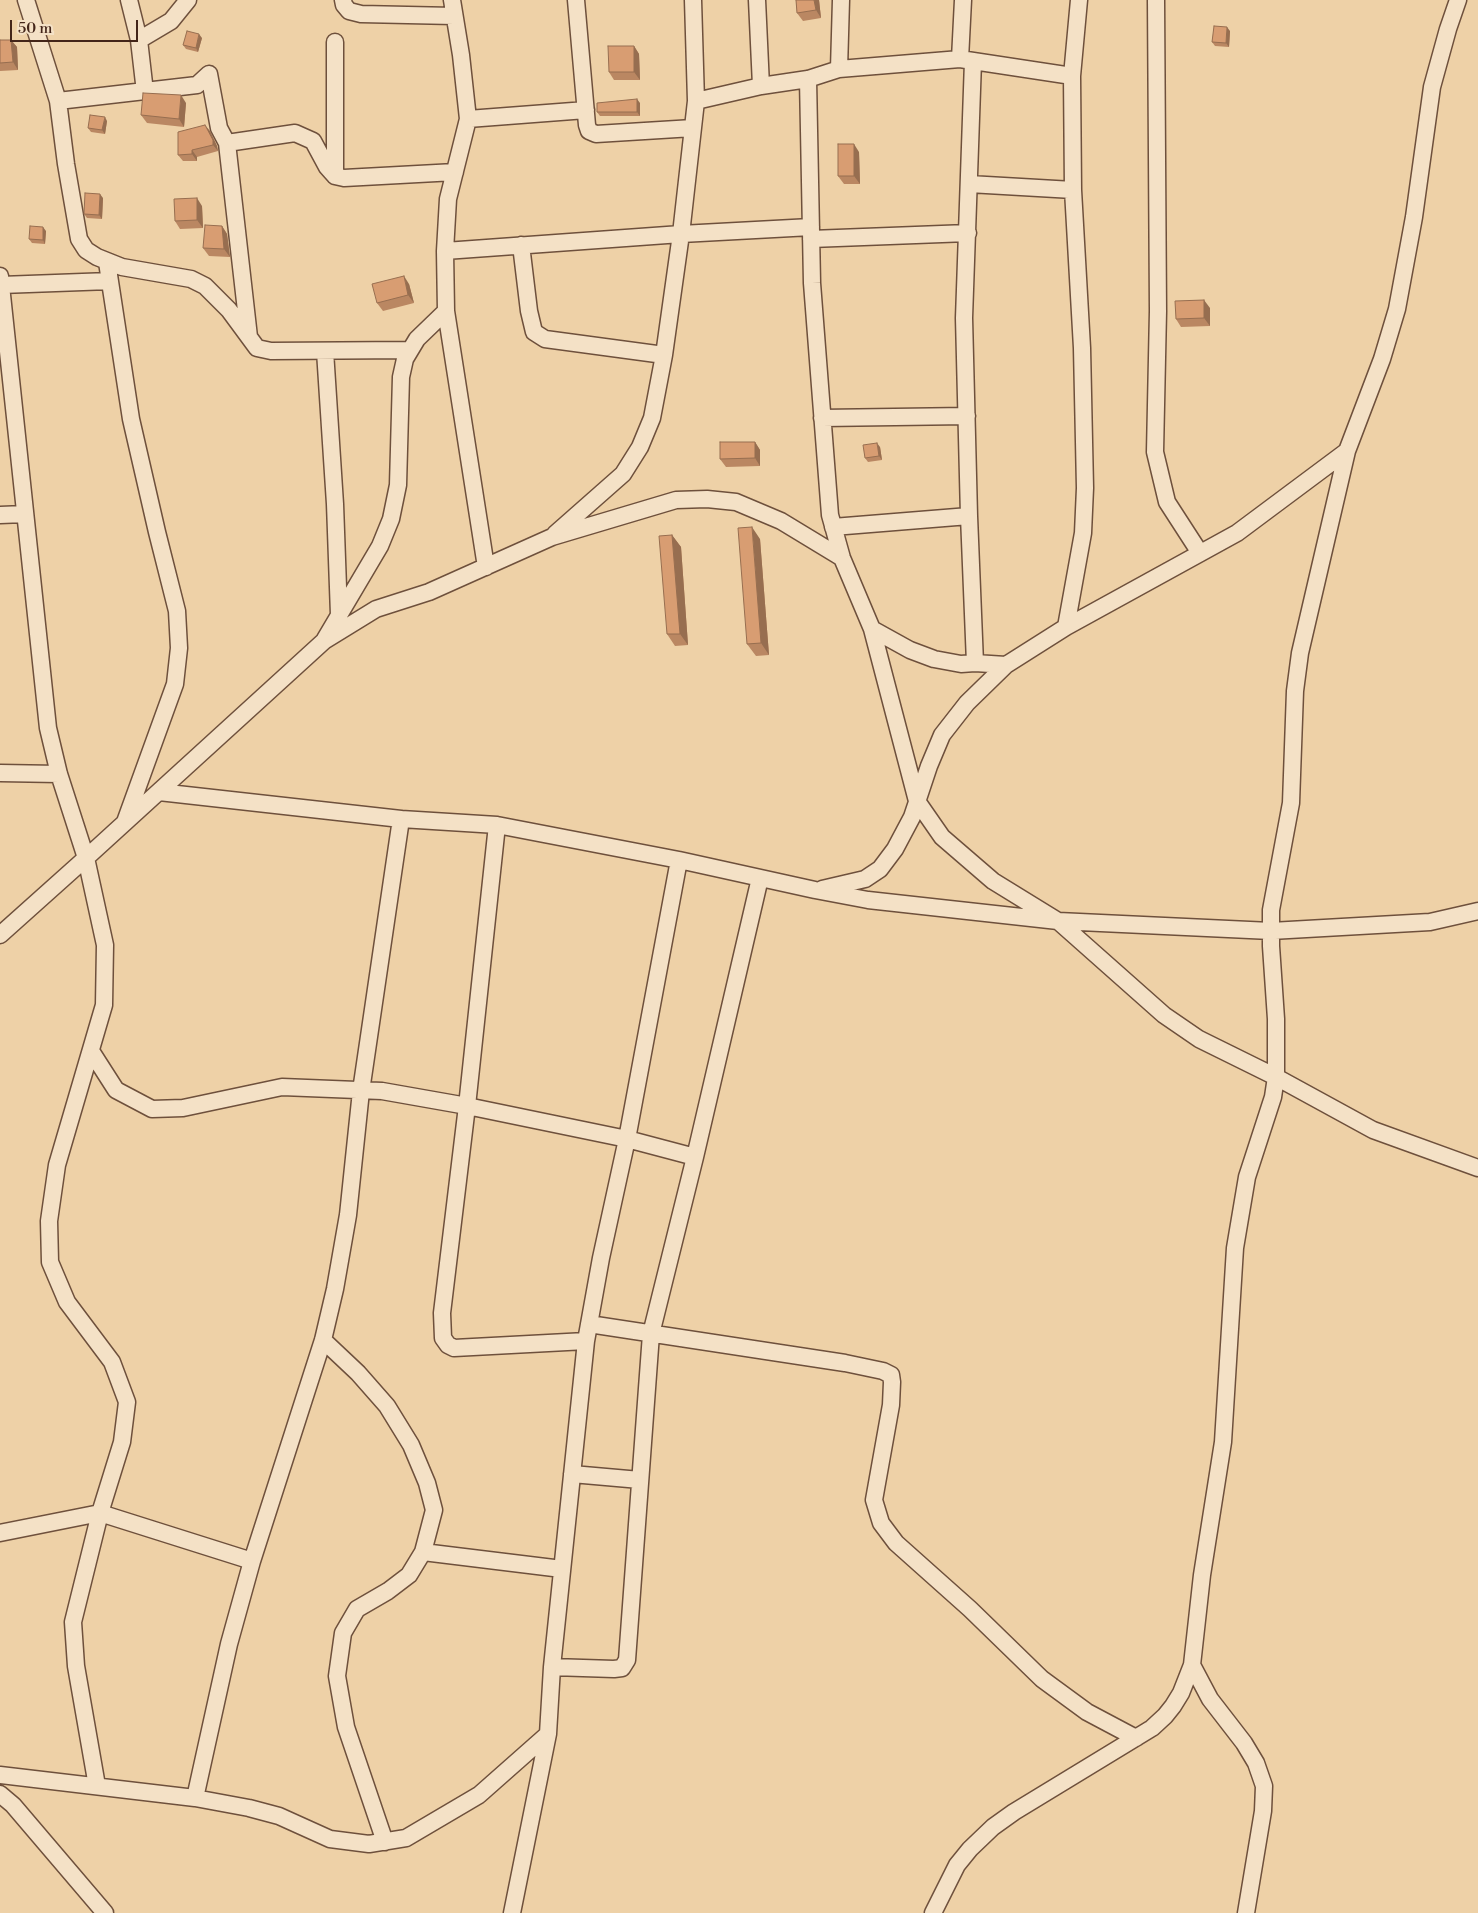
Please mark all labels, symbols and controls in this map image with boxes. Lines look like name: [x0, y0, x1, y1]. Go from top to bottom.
scale bar: [12, 10, 140, 42]
text: 50 m: [18, 19, 52, 38]

